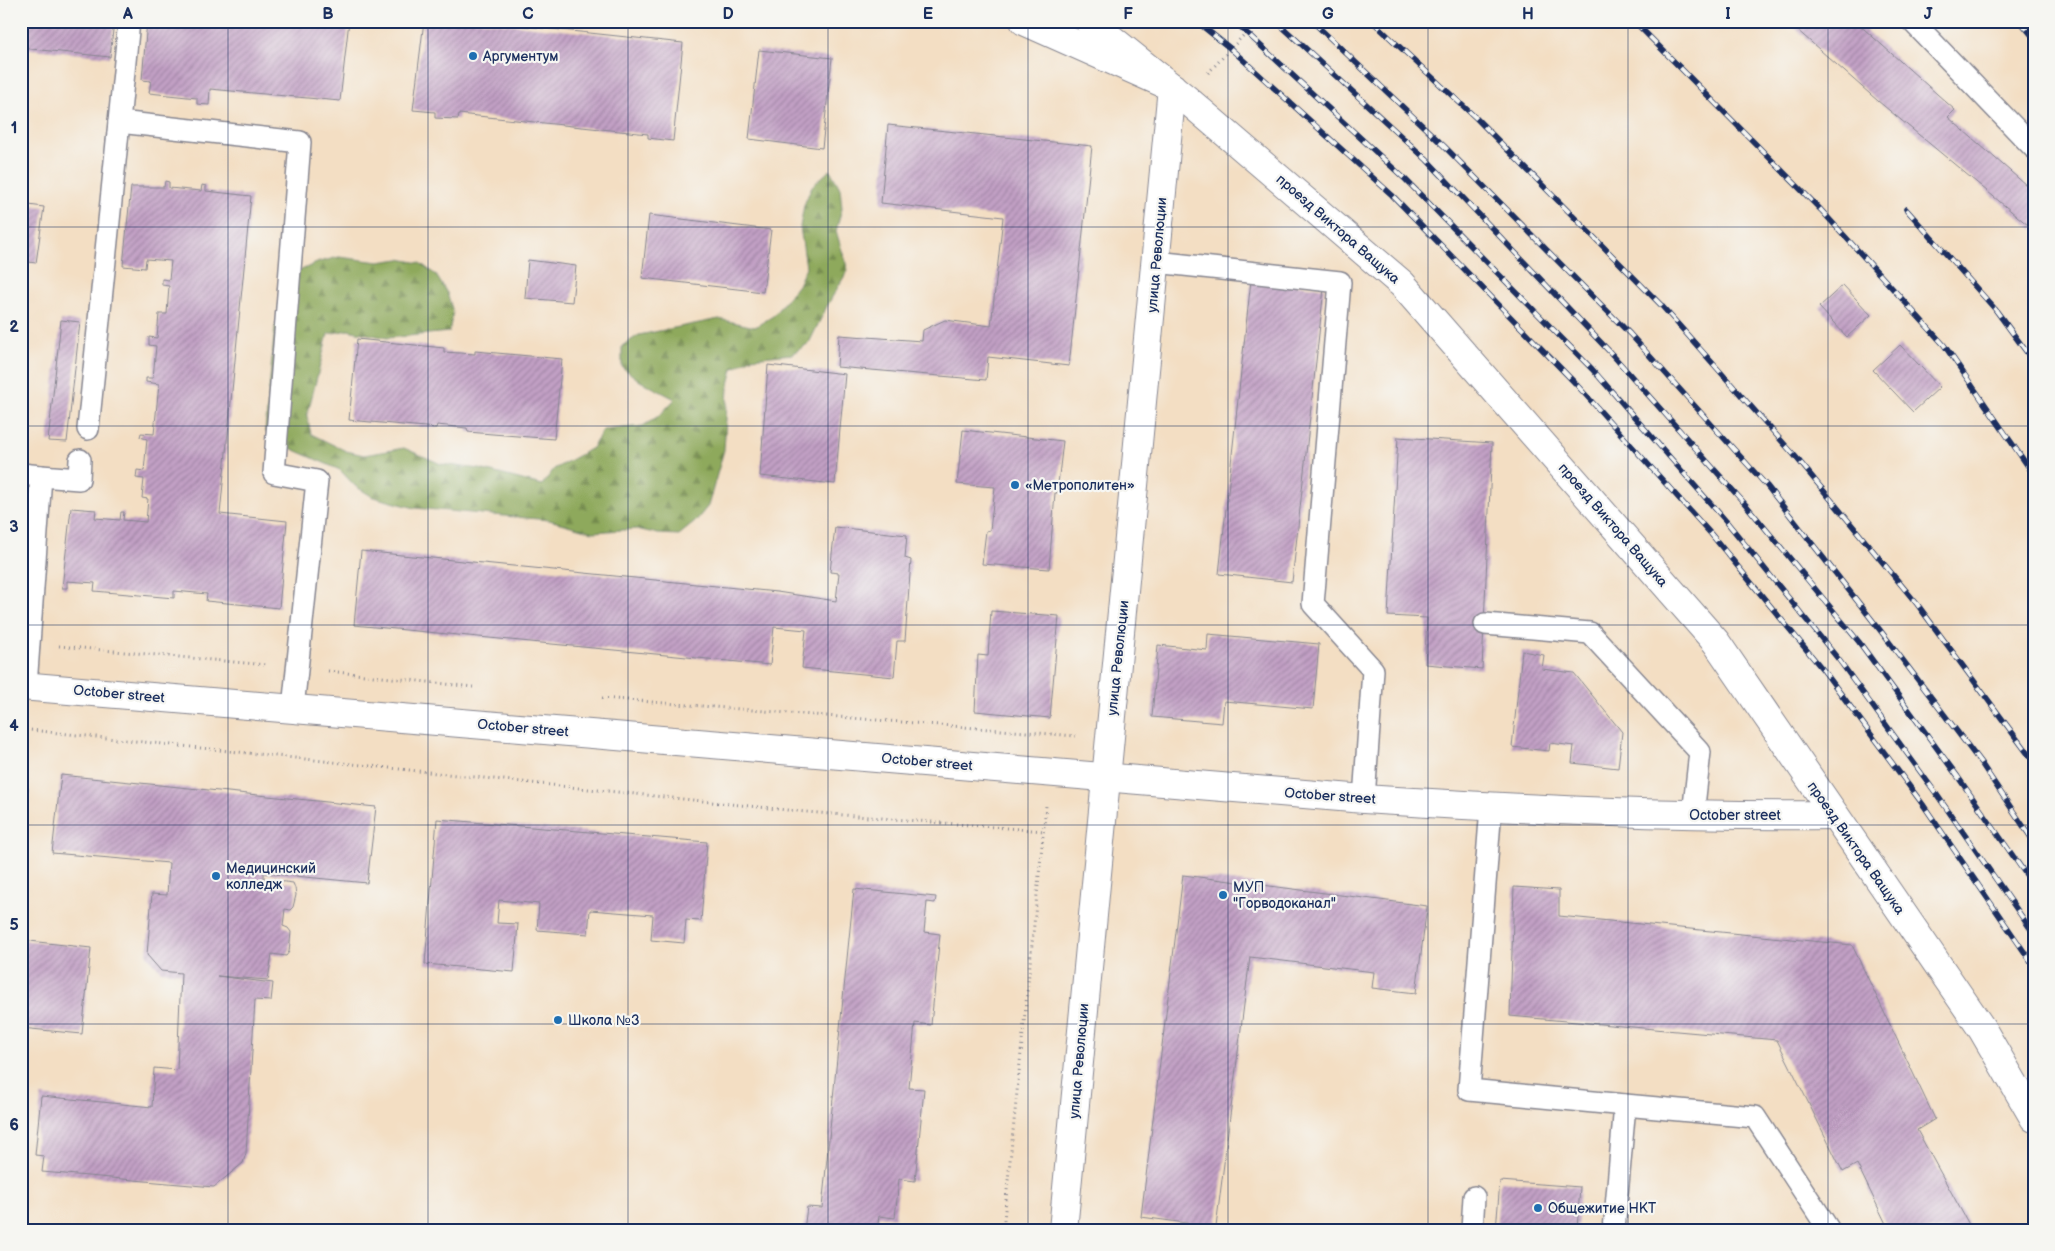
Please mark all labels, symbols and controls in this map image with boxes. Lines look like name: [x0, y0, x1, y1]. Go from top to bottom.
text: A: [122, 5, 133, 24]
text: B: [322, 5, 334, 24]
text: C: [522, 5, 534, 24]
text: D: [722, 5, 734, 24]
text: E: [923, 5, 933, 24]
text: F: [1123, 5, 1133, 24]
text: G: [1322, 5, 1334, 24]
text: H: [1522, 5, 1534, 24]
text: I: [1725, 5, 1731, 24]
text: J: [1924, 5, 1933, 24]
place label: Аргументум: [482, 48, 558, 65]
marker: Аргументум: [467, 50, 479, 62]
text: 1: [11, 119, 17, 138]
street label: проезд Виктора Ващука: [1273, 171, 1404, 288]
street label: улица Революции: [1143, 197, 1171, 313]
text: 2: [9, 318, 19, 337]
street label: проезд Виктора Ващука: [1555, 460, 1672, 591]
place label: «Метрополитен»: [1025, 477, 1135, 494]
marker: «Метрополитен»: [1009, 479, 1021, 491]
text: 3: [9, 518, 19, 537]
street label: улица Революции: [1103, 599, 1133, 717]
street label: October street: [73, 682, 166, 707]
street label: October street: [477, 716, 570, 741]
text: 4: [9, 717, 19, 736]
street label: October street: [881, 750, 974, 775]
street label: проезд Виктора Ващука: [1804, 778, 1909, 918]
street label: October street: [1284, 784, 1377, 808]
street label: October street: [1689, 807, 1782, 824]
place label: Медицинский колледж: [226, 860, 316, 893]
marker: Медицинский колледж: [210, 870, 222, 882]
place label: МУП "Горводоканал": [1233, 879, 1336, 912]
marker: МУП "Горводоканал": [1217, 889, 1229, 901]
text: 5: [9, 916, 19, 935]
street label: улица Революции: [1065, 1003, 1093, 1119]
place label: Школа №3: [568, 1012, 640, 1029]
marker: Школа №3: [552, 1014, 564, 1026]
text: 6: [9, 1116, 19, 1135]
place label: Общежитие НКТ: [1548, 1200, 1657, 1217]
marker: Общежитие НКТ: [1532, 1202, 1544, 1214]

